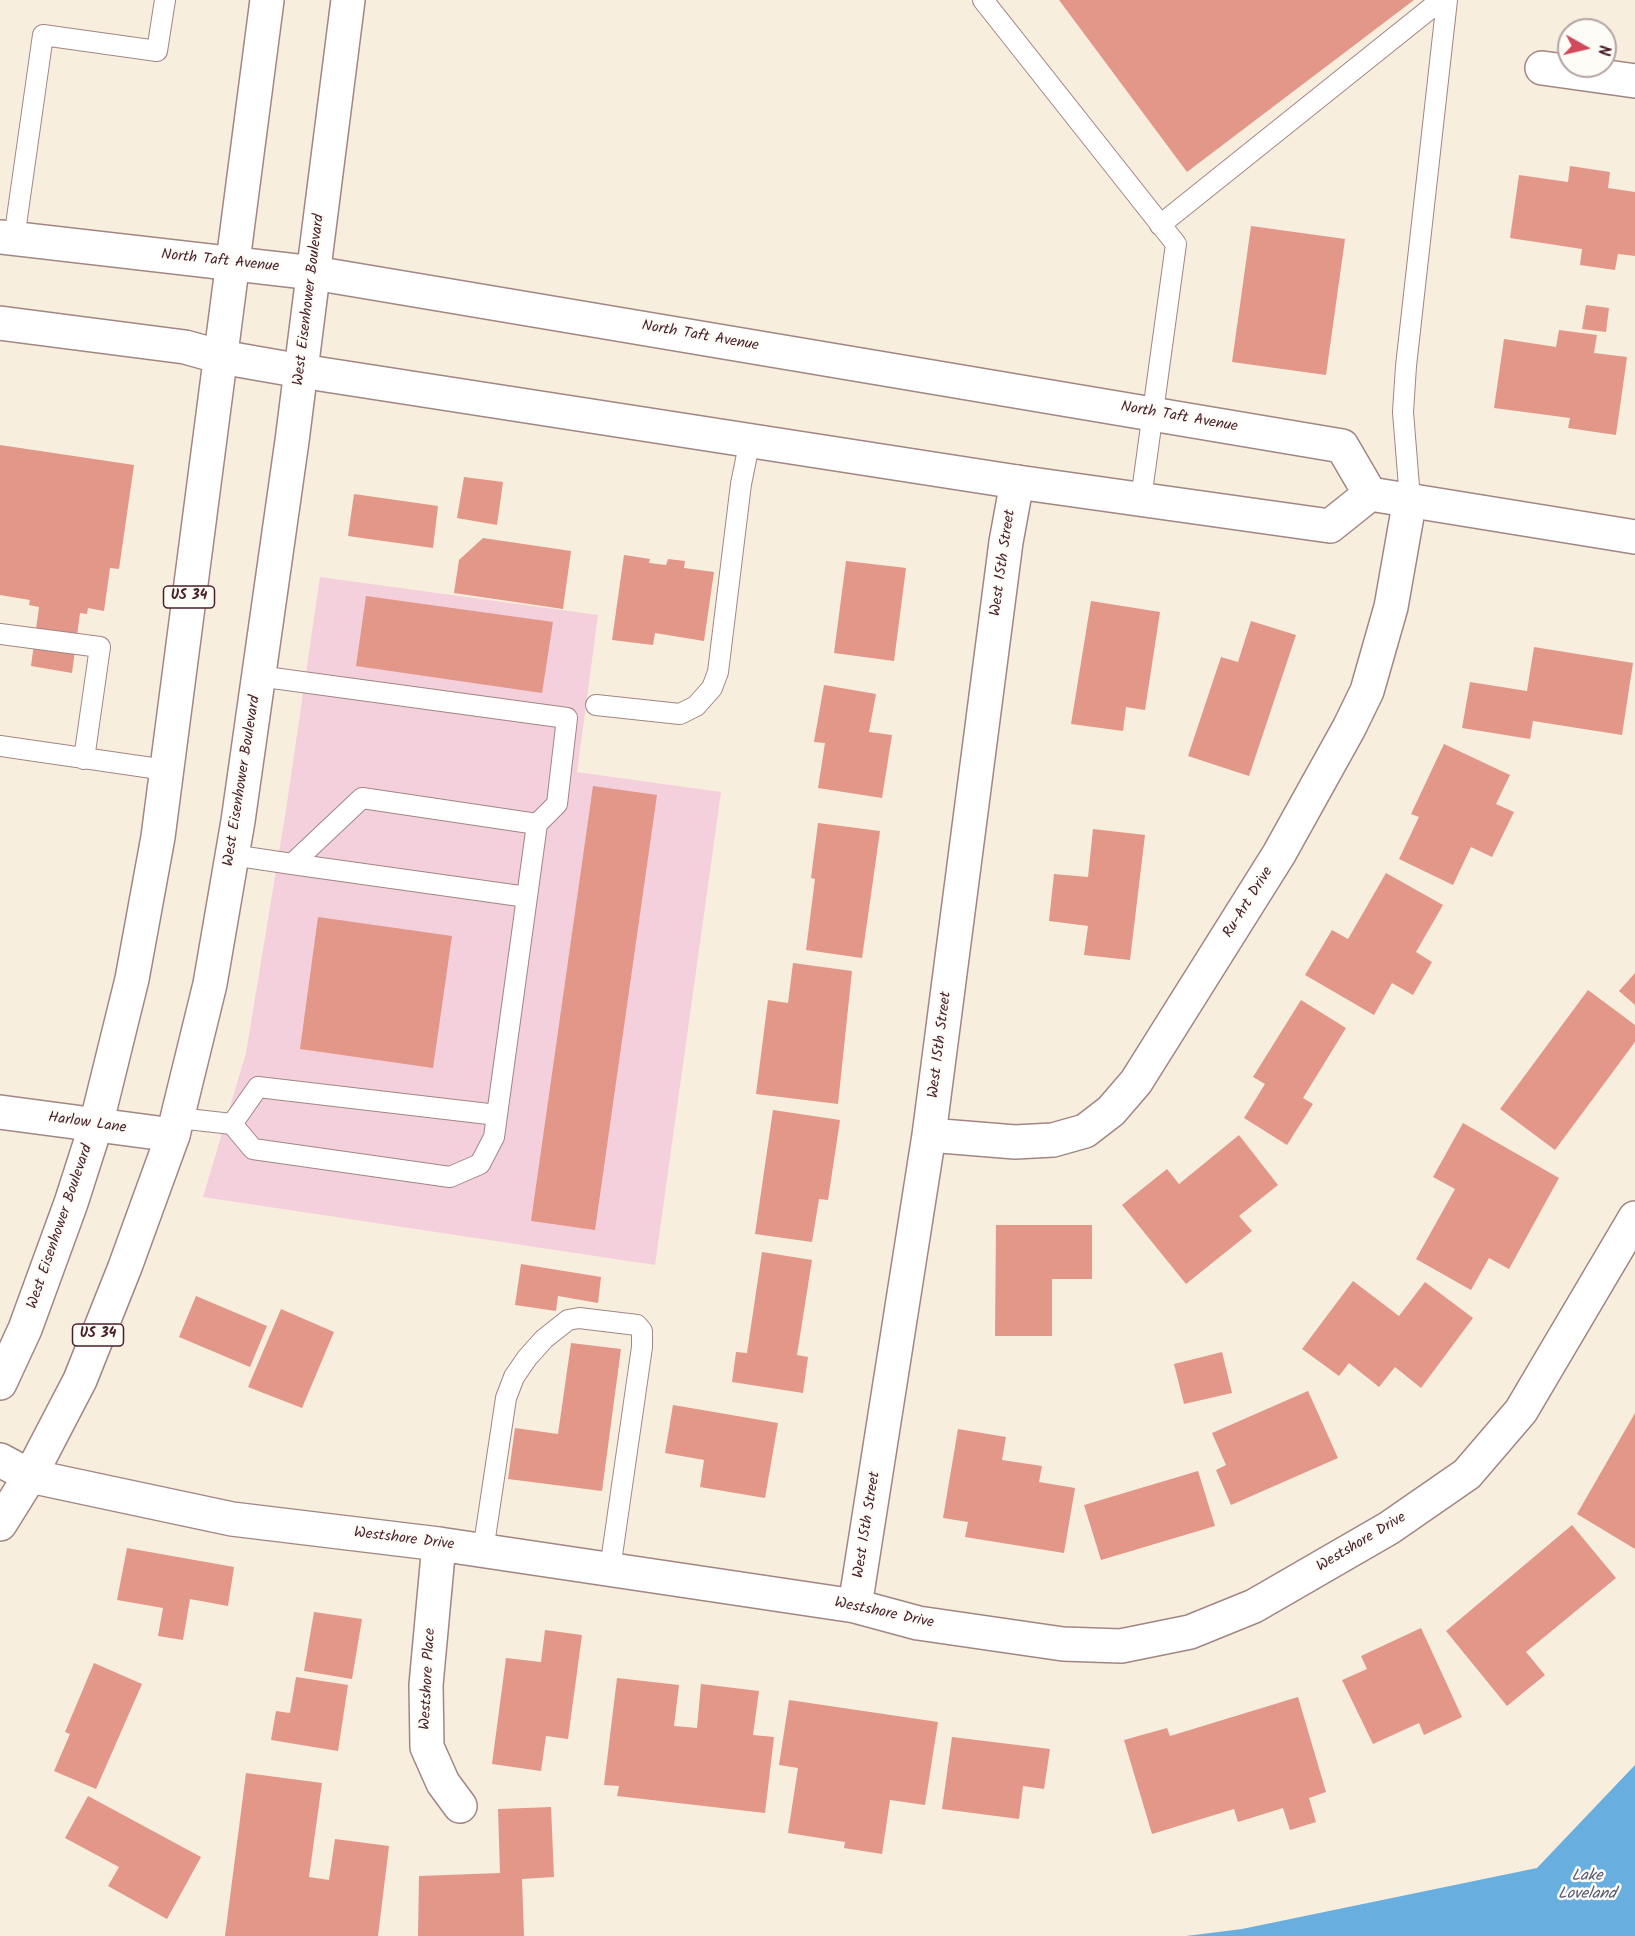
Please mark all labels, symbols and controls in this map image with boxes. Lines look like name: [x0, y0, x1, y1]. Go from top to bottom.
north arrow: [1557, 18, 1617, 78]
text: N: [1590, 44, 1616, 57]
street label: West Eisenhower Boulevard: [291, 213, 329, 387]
street label: North Taft Avenue: [160, 247, 280, 277]
street label: North Taft Avenue: [640, 318, 760, 356]
street label: North Taft Avenue: [1119, 399, 1239, 437]
street label: West 15th Street: [988, 509, 1020, 617]
road number: US 34: [164, 586, 214, 608]
street label: West Eisenhower Boulevard: [221, 694, 265, 868]
street label: Ru-Art Drive: [1220, 864, 1278, 942]
street label: West 15th Street: [926, 991, 956, 1099]
street label: Harlow Lane: [47, 1110, 127, 1138]
street label: West Eisenhower Boulevard: [24, 1142, 98, 1312]
road number: US 34: [72, 1324, 124, 1346]
street label: West 15th Street: [851, 1471, 885, 1579]
street label: Westshore Drive: [1314, 1509, 1410, 1577]
street label: Westshore Drive: [353, 1525, 455, 1555]
street label: Westshore Drive: [833, 1595, 935, 1633]
street label: Westshore Place: [417, 1628, 441, 1730]
water label: Lake Loveland: [1558, 1867, 1616, 1905]

